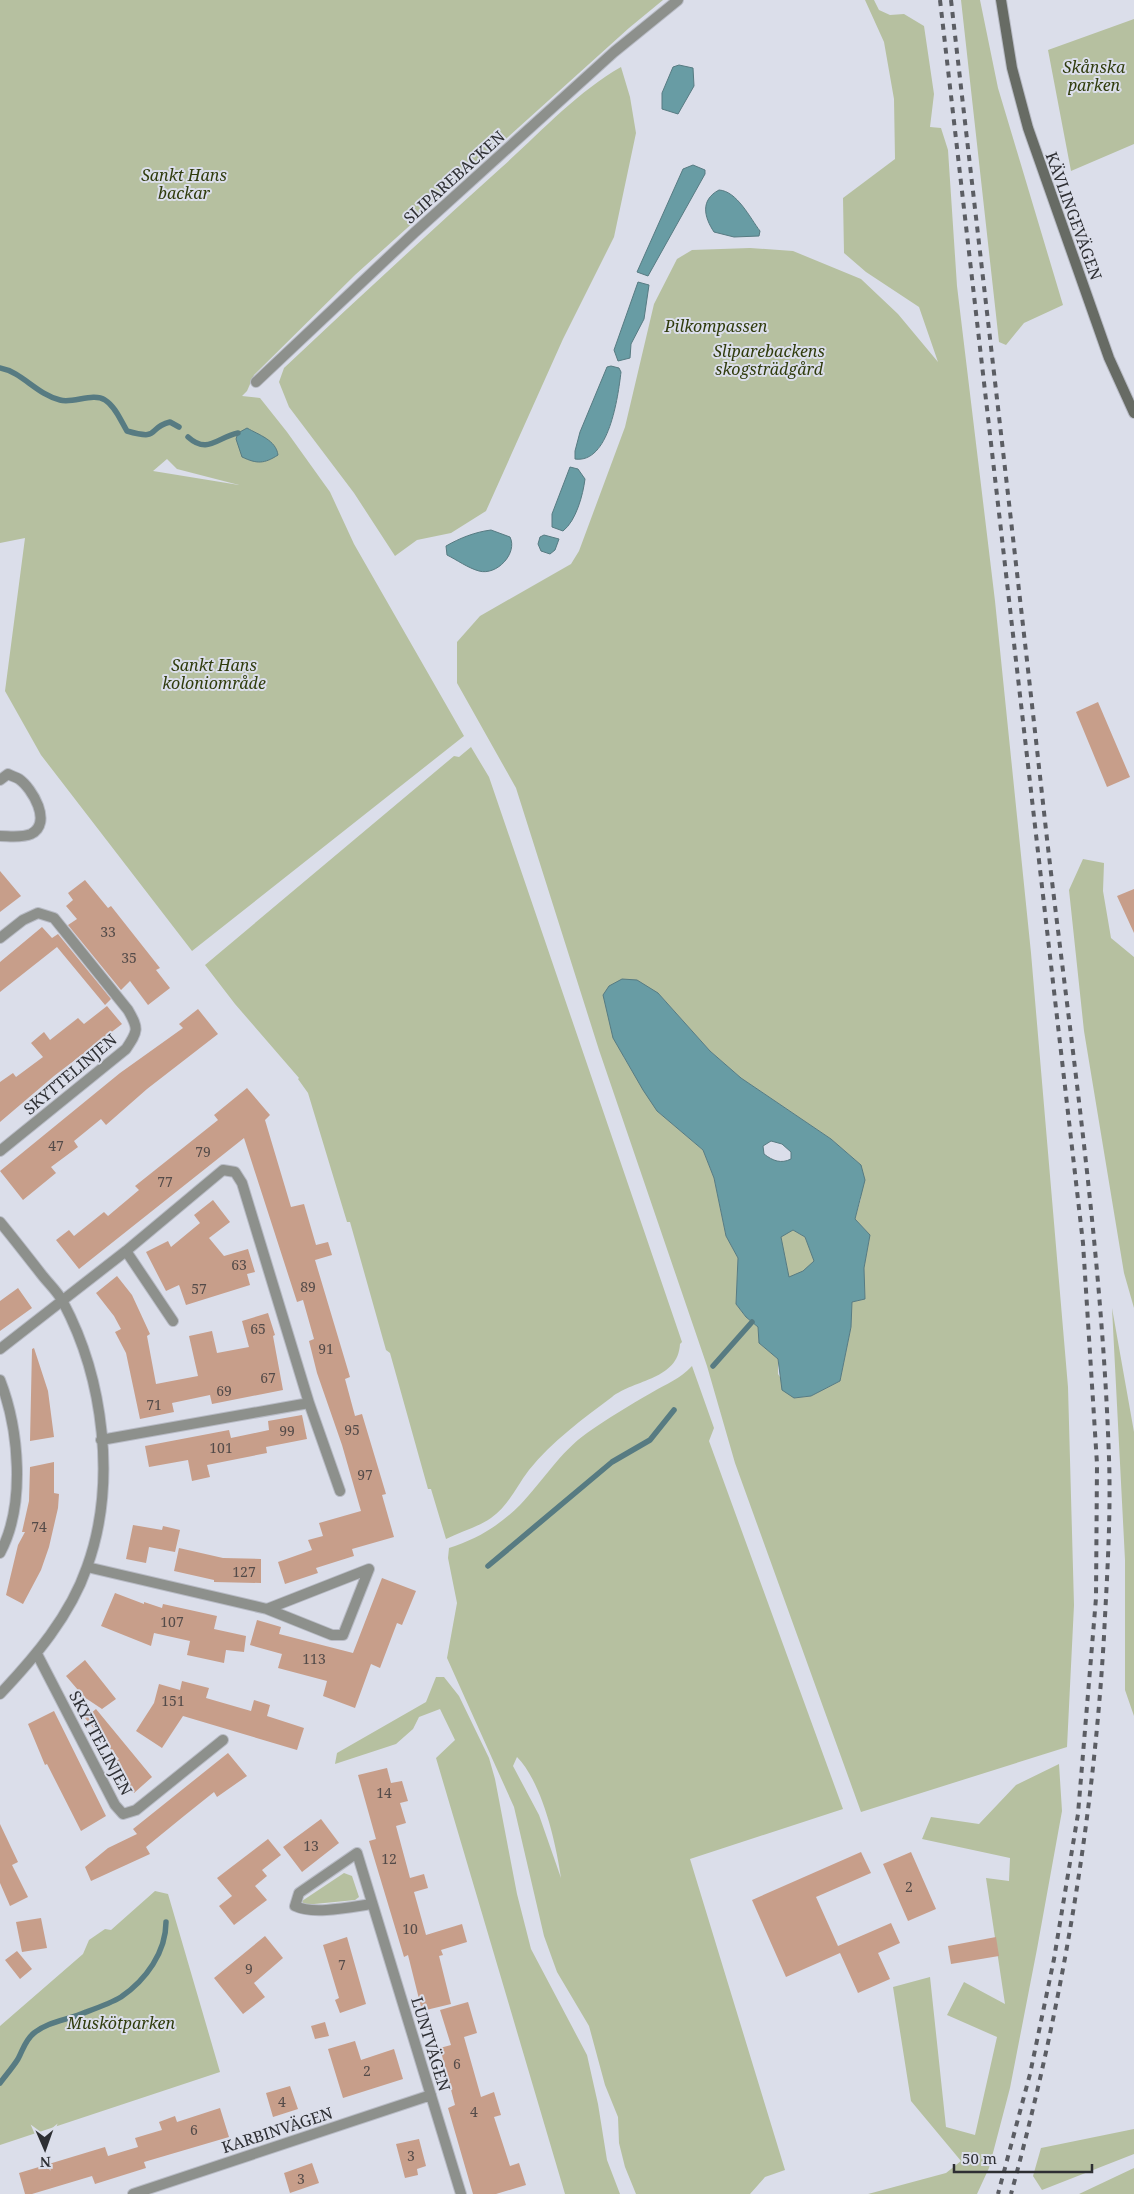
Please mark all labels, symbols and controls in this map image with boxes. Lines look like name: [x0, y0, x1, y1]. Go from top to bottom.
park label: Skånska parken: [1063, 56, 1126, 96]
street label: SLIPAREBACKEN: [399, 126, 509, 228]
street label: KÄVLINGEVÄGEN: [1041, 149, 1107, 283]
park label: Sankt Hans backar: [141, 164, 227, 204]
park label: Pilkompassen: [664, 315, 768, 337]
park label: Sliparebackens skogsträdgård: [713, 340, 825, 380]
park label: Sankt Hans koloniområde: [162, 654, 266, 694]
house number: 33: [100, 922, 116, 941]
house number: 35: [121, 948, 137, 967]
street label: SKYTTELINJEN: [19, 1028, 121, 1120]
house number: 47: [48, 1136, 64, 1155]
house number: 79: [195, 1142, 211, 1161]
house number: 77: [157, 1172, 173, 1191]
house number: 63: [231, 1255, 247, 1274]
house number: 89: [300, 1277, 316, 1296]
house number: 57: [191, 1279, 207, 1298]
house number: 65: [250, 1319, 266, 1338]
house number: 91: [318, 1339, 334, 1358]
house number: 67: [260, 1368, 276, 1387]
house number: 69: [216, 1381, 232, 1400]
house number: 71: [146, 1395, 162, 1414]
house number: 95: [344, 1420, 360, 1439]
house number: 99: [279, 1421, 295, 1440]
house number: 101: [209, 1438, 233, 1457]
house number: 97: [357, 1465, 373, 1484]
house number: 74: [31, 1517, 47, 1536]
house number: 127: [232, 1562, 256, 1581]
house number: 107: [160, 1612, 184, 1631]
house number: 113: [302, 1649, 326, 1668]
street label: SKYTTELINJEN: [64, 1687, 138, 1799]
house number: 151: [161, 1691, 185, 1710]
house number: 14: [376, 1783, 392, 1802]
house number: 13: [303, 1836, 319, 1855]
house number: 12: [381, 1849, 397, 1868]
house number: 2: [905, 1877, 913, 1896]
house number: 10: [402, 1919, 418, 1938]
house number: 7: [338, 1955, 346, 1974]
house number: 9: [245, 1959, 253, 1978]
street label: LUNTVÄGEN: [406, 1994, 456, 2094]
park label: Muskötparken: [66, 2012, 175, 2034]
house number: 6: [453, 2054, 461, 2073]
house number: 2: [363, 2061, 371, 2080]
house number: 4: [278, 2092, 286, 2111]
street label: KARBINVÄGEN: [219, 2102, 335, 2158]
house number: 4: [470, 2102, 478, 2121]
house number: 6: [190, 2120, 198, 2139]
north arrow: [20, 2124, 70, 2174]
scale bar: [954, 2142, 1092, 2174]
house number: 3: [407, 2146, 415, 2165]
text: 50 m: [962, 2148, 997, 2168]
text: N: [40, 2153, 51, 2172]
house number: 3: [297, 2169, 305, 2188]

